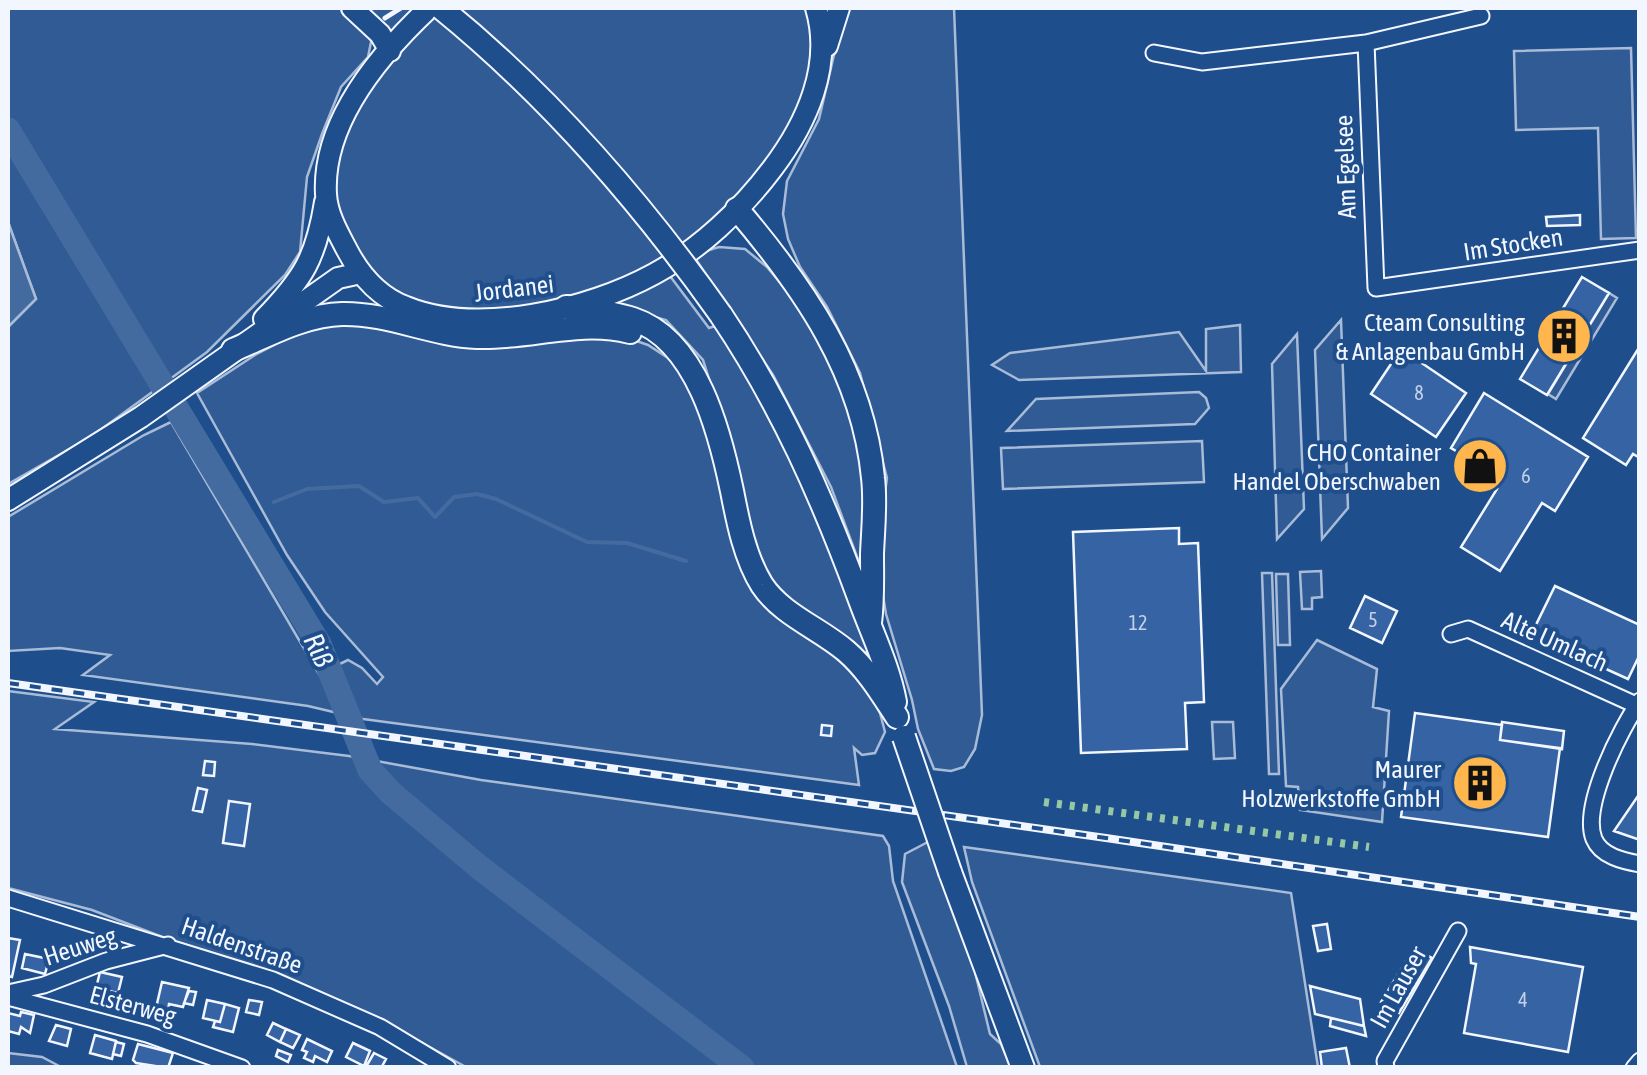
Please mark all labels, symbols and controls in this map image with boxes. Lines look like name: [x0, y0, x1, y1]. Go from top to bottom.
street label: Am Egelsee: [1329, 115, 1361, 219]
street label: Im Stocken: [1461, 222, 1565, 266]
street label: Jordanei: [473, 269, 555, 307]
building icon: Cteam Consulting & Anlagenbau GmbH: [1534, 306, 1594, 366]
place label: Cteam Consulting & Anlagenbau GmbH: [1336, 308, 1525, 365]
house number: 8: [1414, 381, 1424, 404]
shop icon: CHO Container Handel Oberschwaben: [1450, 436, 1510, 496]
place label: CHO Container Handel Oberschwaben: [1232, 438, 1442, 495]
house number: 6: [1521, 464, 1531, 487]
street label: Alte Umlach: [1498, 605, 1612, 677]
house number: 5: [1368, 608, 1378, 631]
house number: 12: [1129, 611, 1147, 634]
water label: Riß: [297, 628, 341, 672]
building icon: Maurer Holzwerkstoffe GmbH: [1450, 753, 1510, 813]
place label: Maurer Holzwerkstoffe GmbH: [1241, 755, 1442, 812]
street label: Haldenstraße: [178, 911, 306, 979]
street label: Heuweg: [40, 921, 120, 971]
street label: Im Lauser: [1364, 941, 1432, 1033]
street label: Elsterweg: [87, 980, 180, 1030]
house number: 4: [1518, 988, 1528, 1011]

